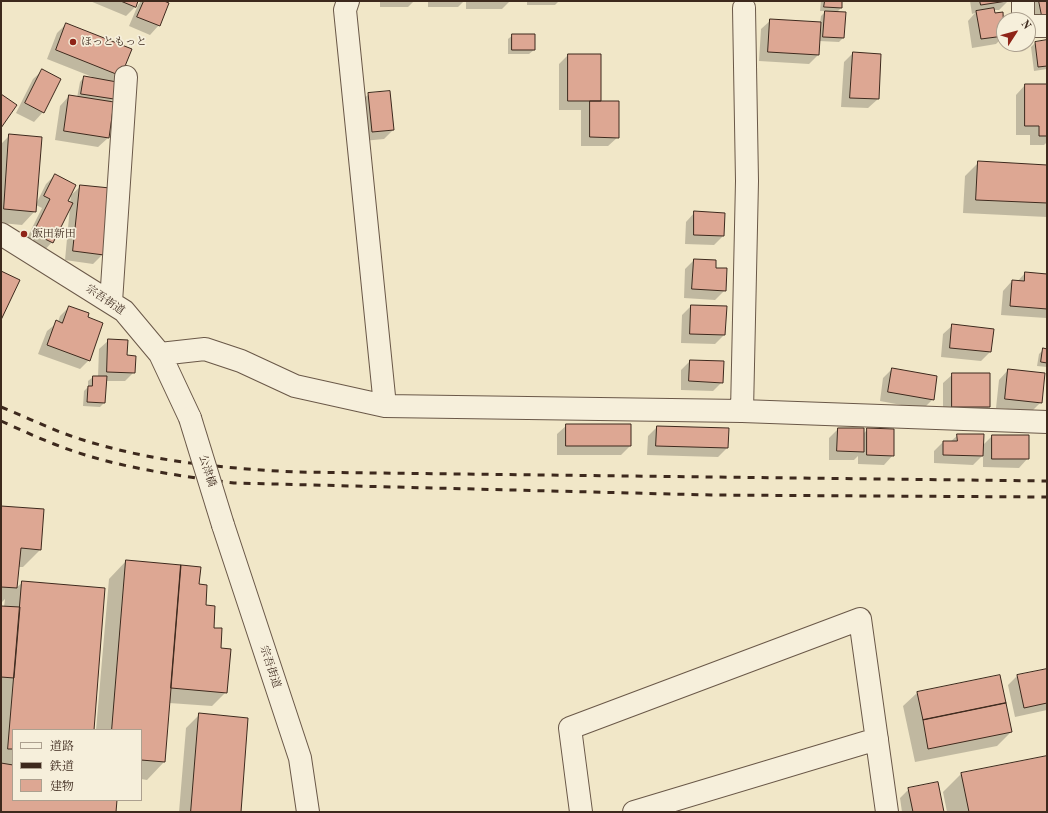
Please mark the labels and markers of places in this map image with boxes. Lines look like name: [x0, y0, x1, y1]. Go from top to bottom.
place label: ほっともっと: [81, 35, 147, 49]
marker: ほっともっと: [68, 37, 78, 47]
place label: 飯田新田: [32, 227, 76, 241]
marker: 飯田新田: [19, 229, 29, 239]

